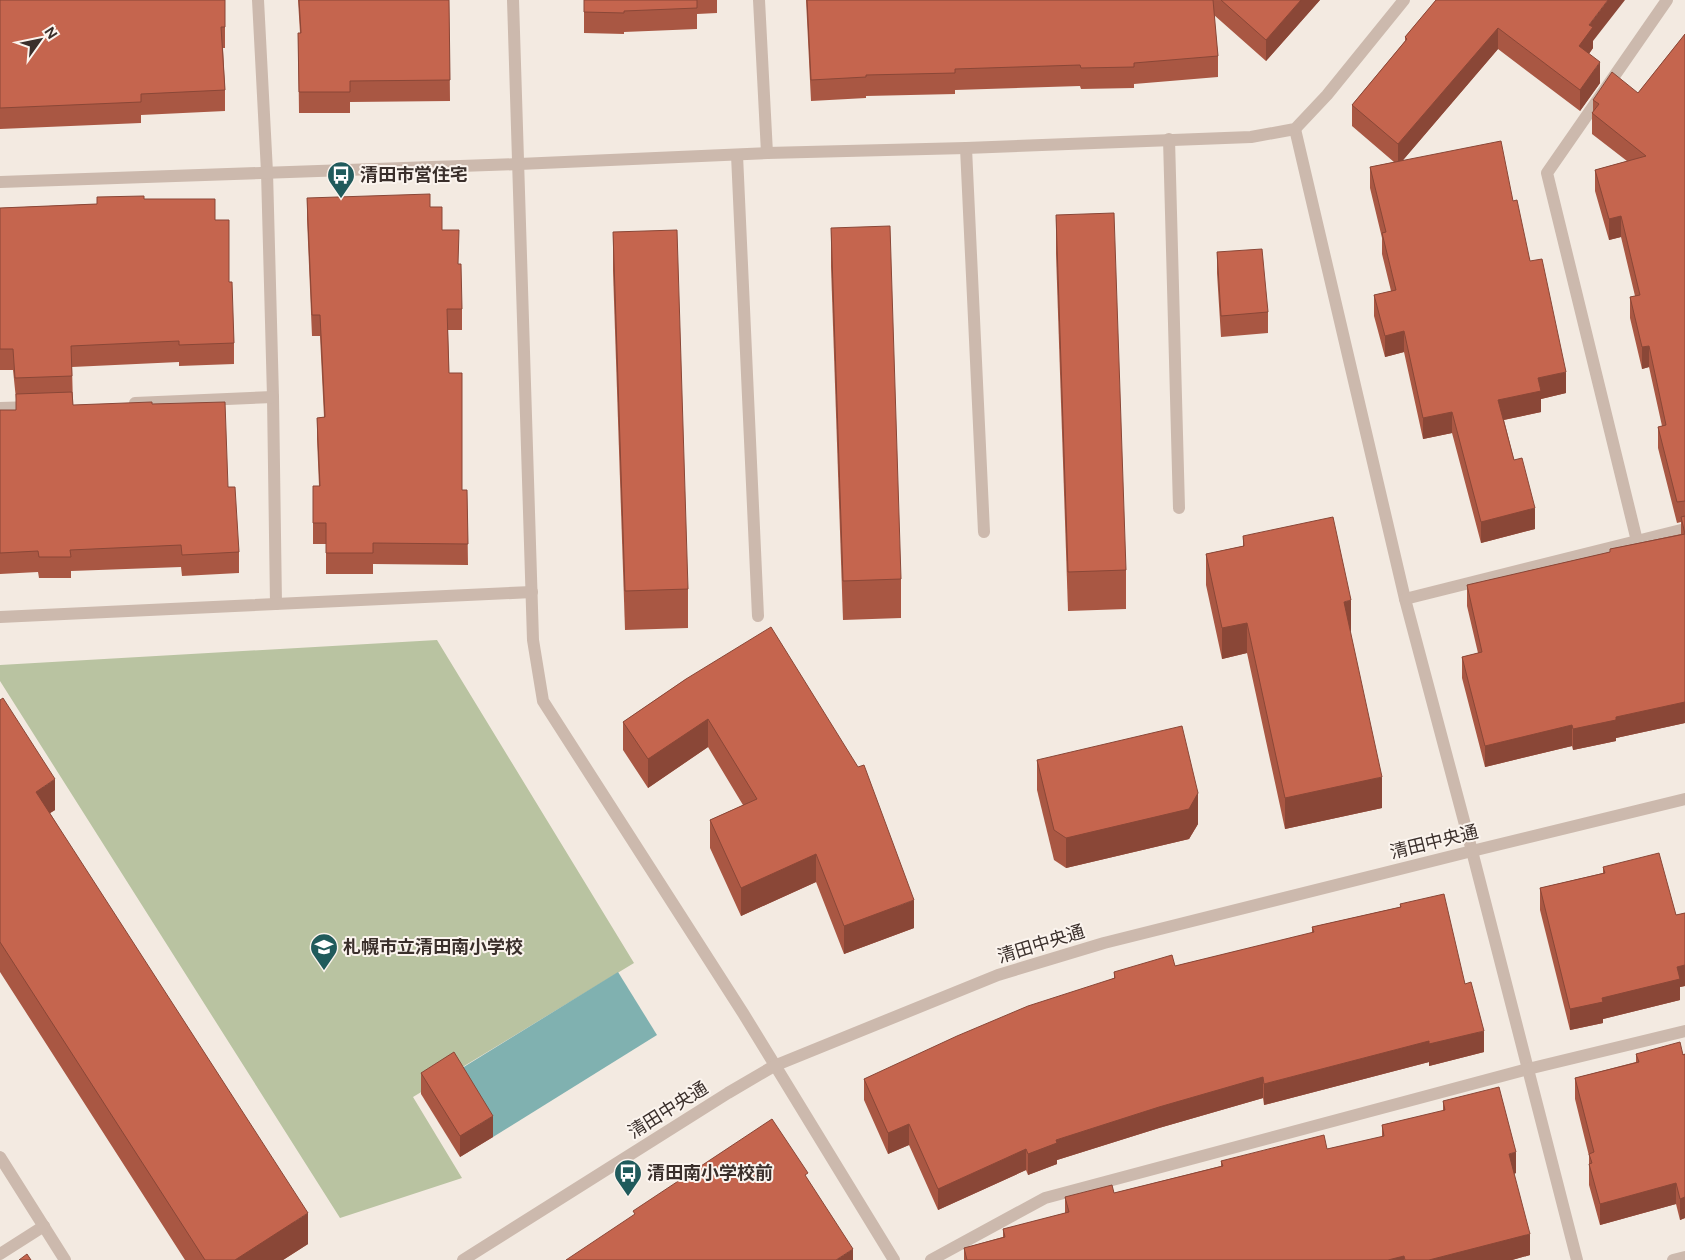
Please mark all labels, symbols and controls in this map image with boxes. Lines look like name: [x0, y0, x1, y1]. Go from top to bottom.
north arrow: [15, 15, 65, 65]
text: N: [41, 24, 61, 42]
bus stop icon: 清田市営住宅: [326, 160, 356, 199]
place label: 清田市営住宅: [360, 164, 468, 185]
street label: 清田中央通: [1388, 820, 1480, 863]
street label: 清田中央通: [995, 920, 1087, 967]
school or university icon: 札幌市立清田南小学校: [309, 932, 339, 971]
place label: 札幌市立清田南小学校: [343, 936, 523, 957]
street label: 清田中央通: [624, 1077, 711, 1142]
bus stop icon: 清田南小学校前: [613, 1158, 643, 1197]
place label: 清田南小学校前: [647, 1162, 773, 1183]

